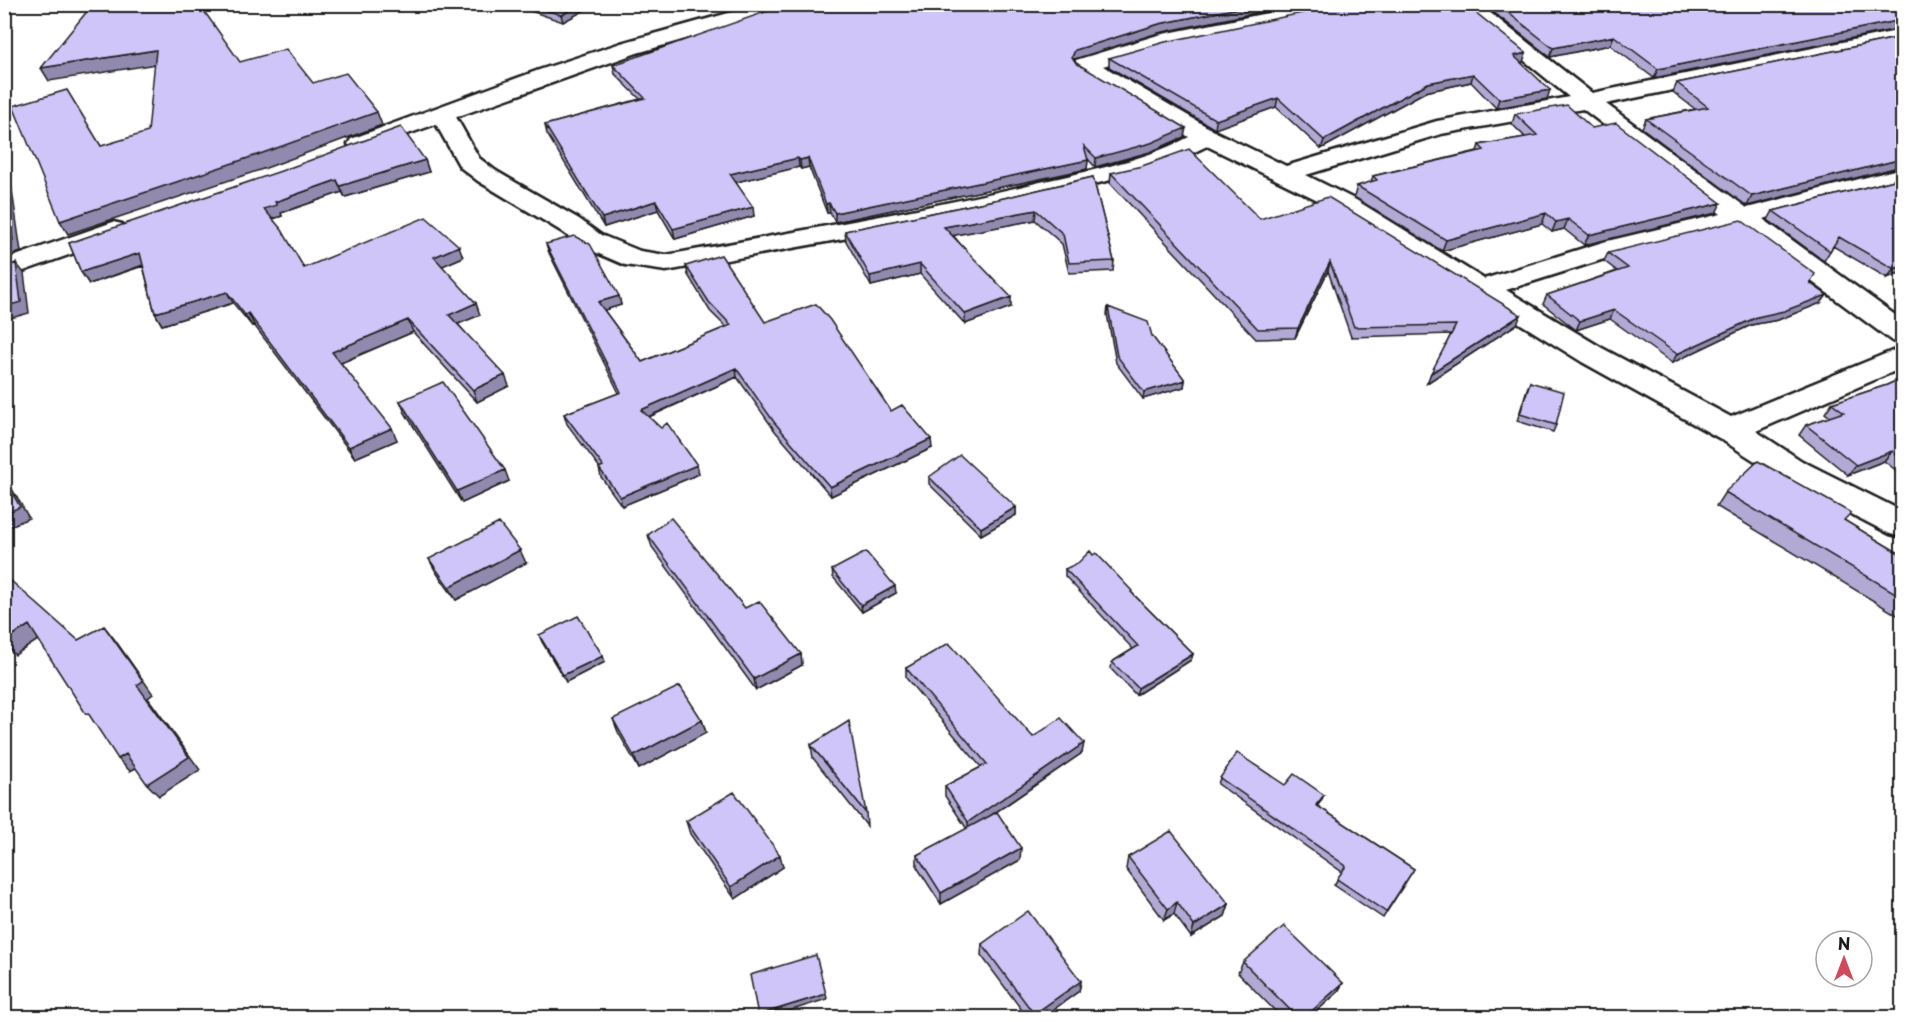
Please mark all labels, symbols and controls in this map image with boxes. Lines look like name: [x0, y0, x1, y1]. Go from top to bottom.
north arrow: [1814, 929, 1874, 989]
text: N: [1838, 931, 1850, 955]

